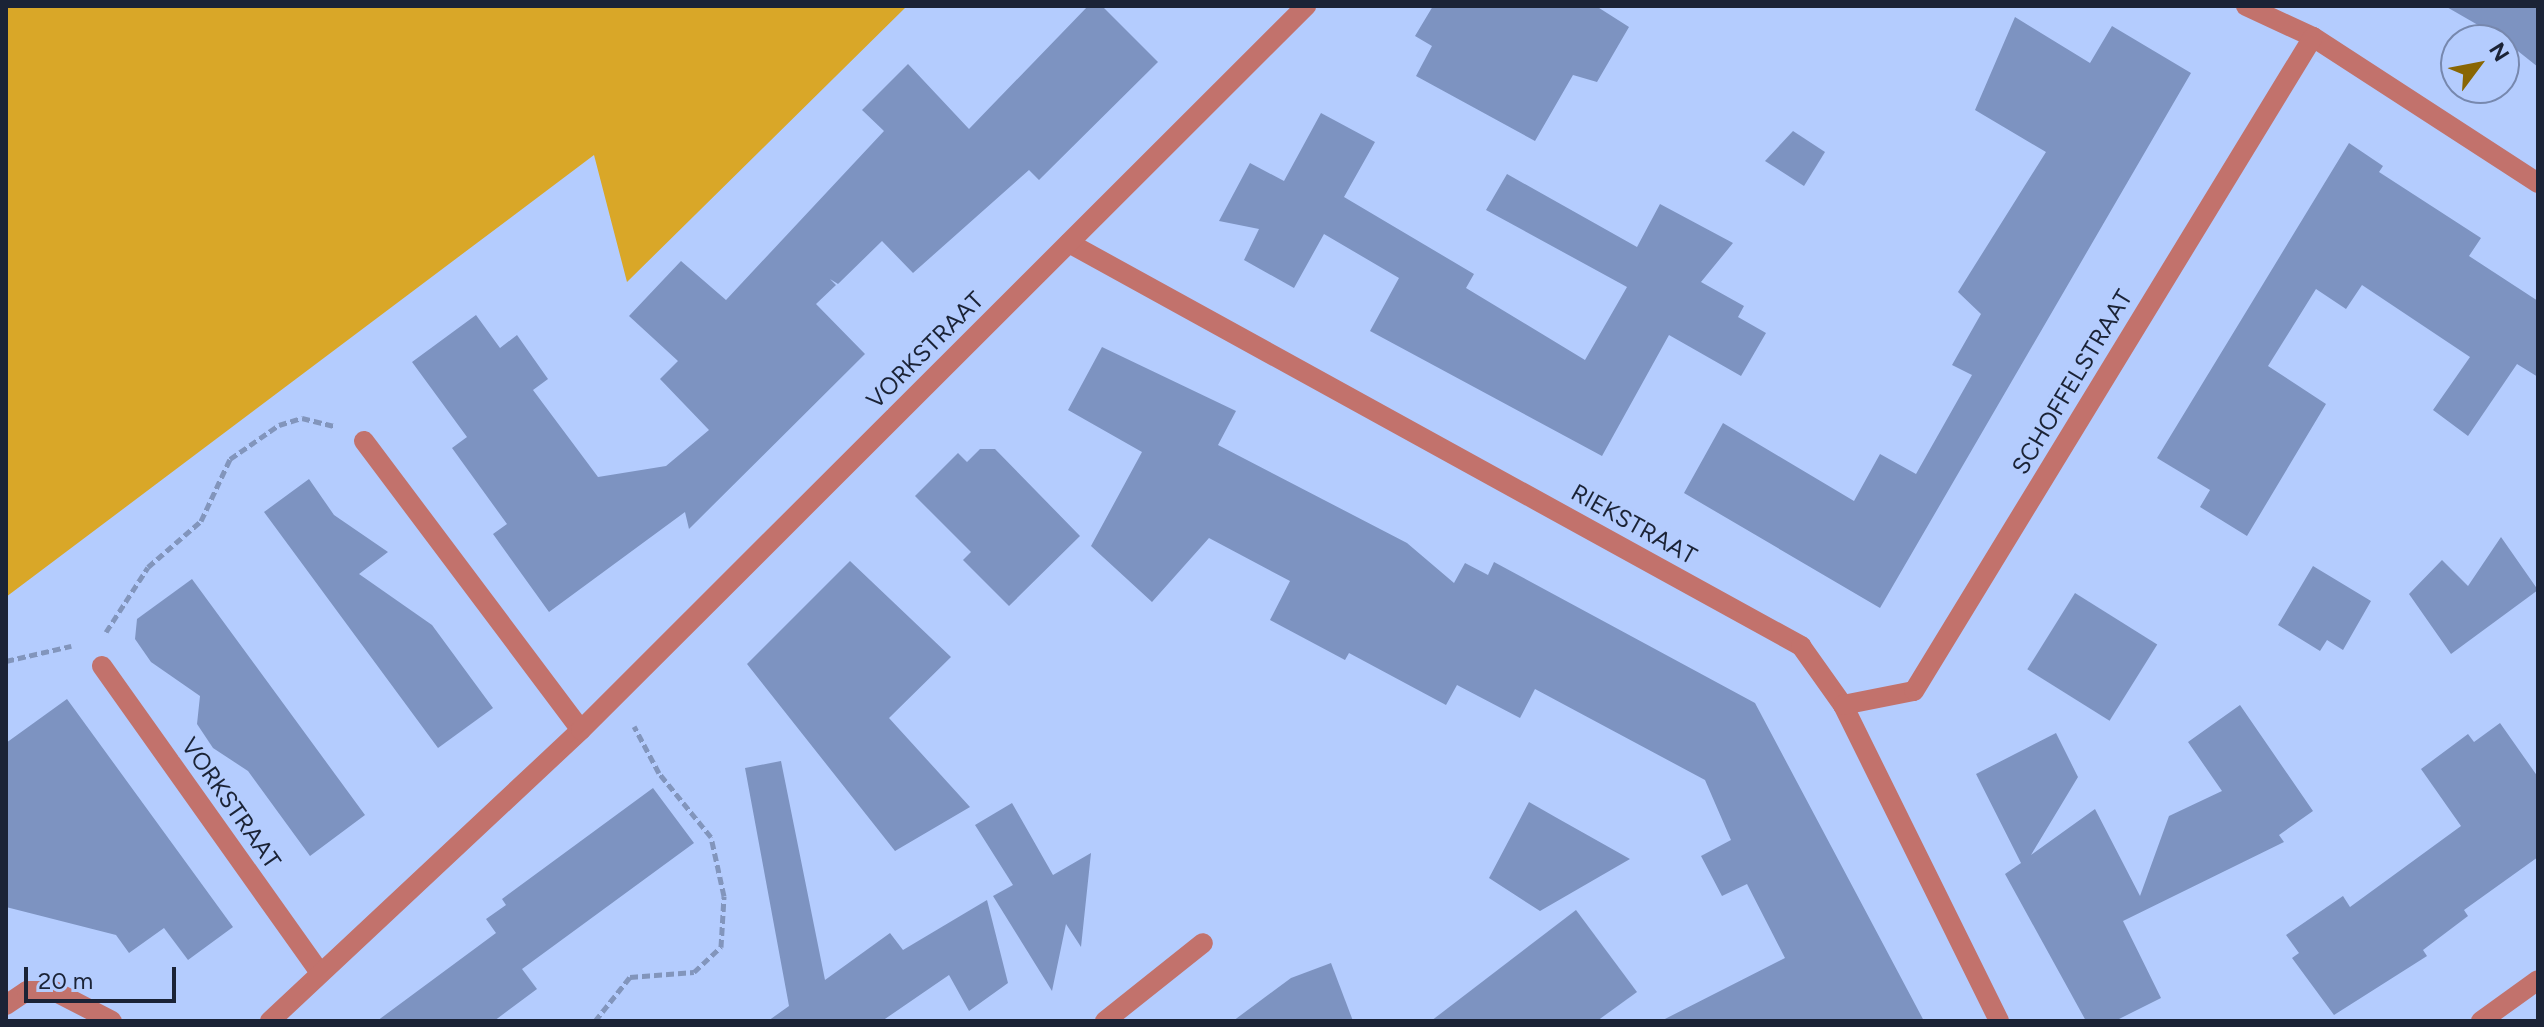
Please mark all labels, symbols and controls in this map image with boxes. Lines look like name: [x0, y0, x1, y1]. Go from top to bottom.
north arrow: [2440, 24, 2520, 104]
text: N: [2483, 38, 2515, 66]
street label: SCHOFFELSTRAAT: [2006, 285, 2138, 479]
street label: VORKSTRAAT: [861, 286, 989, 414]
street label: RIEKSTRAAT: [1566, 478, 1702, 570]
street label: VORKSTRAAT: [175, 732, 287, 874]
scale bar: [28, 951, 180, 1001]
text: 20 m: [38, 966, 93, 995]

